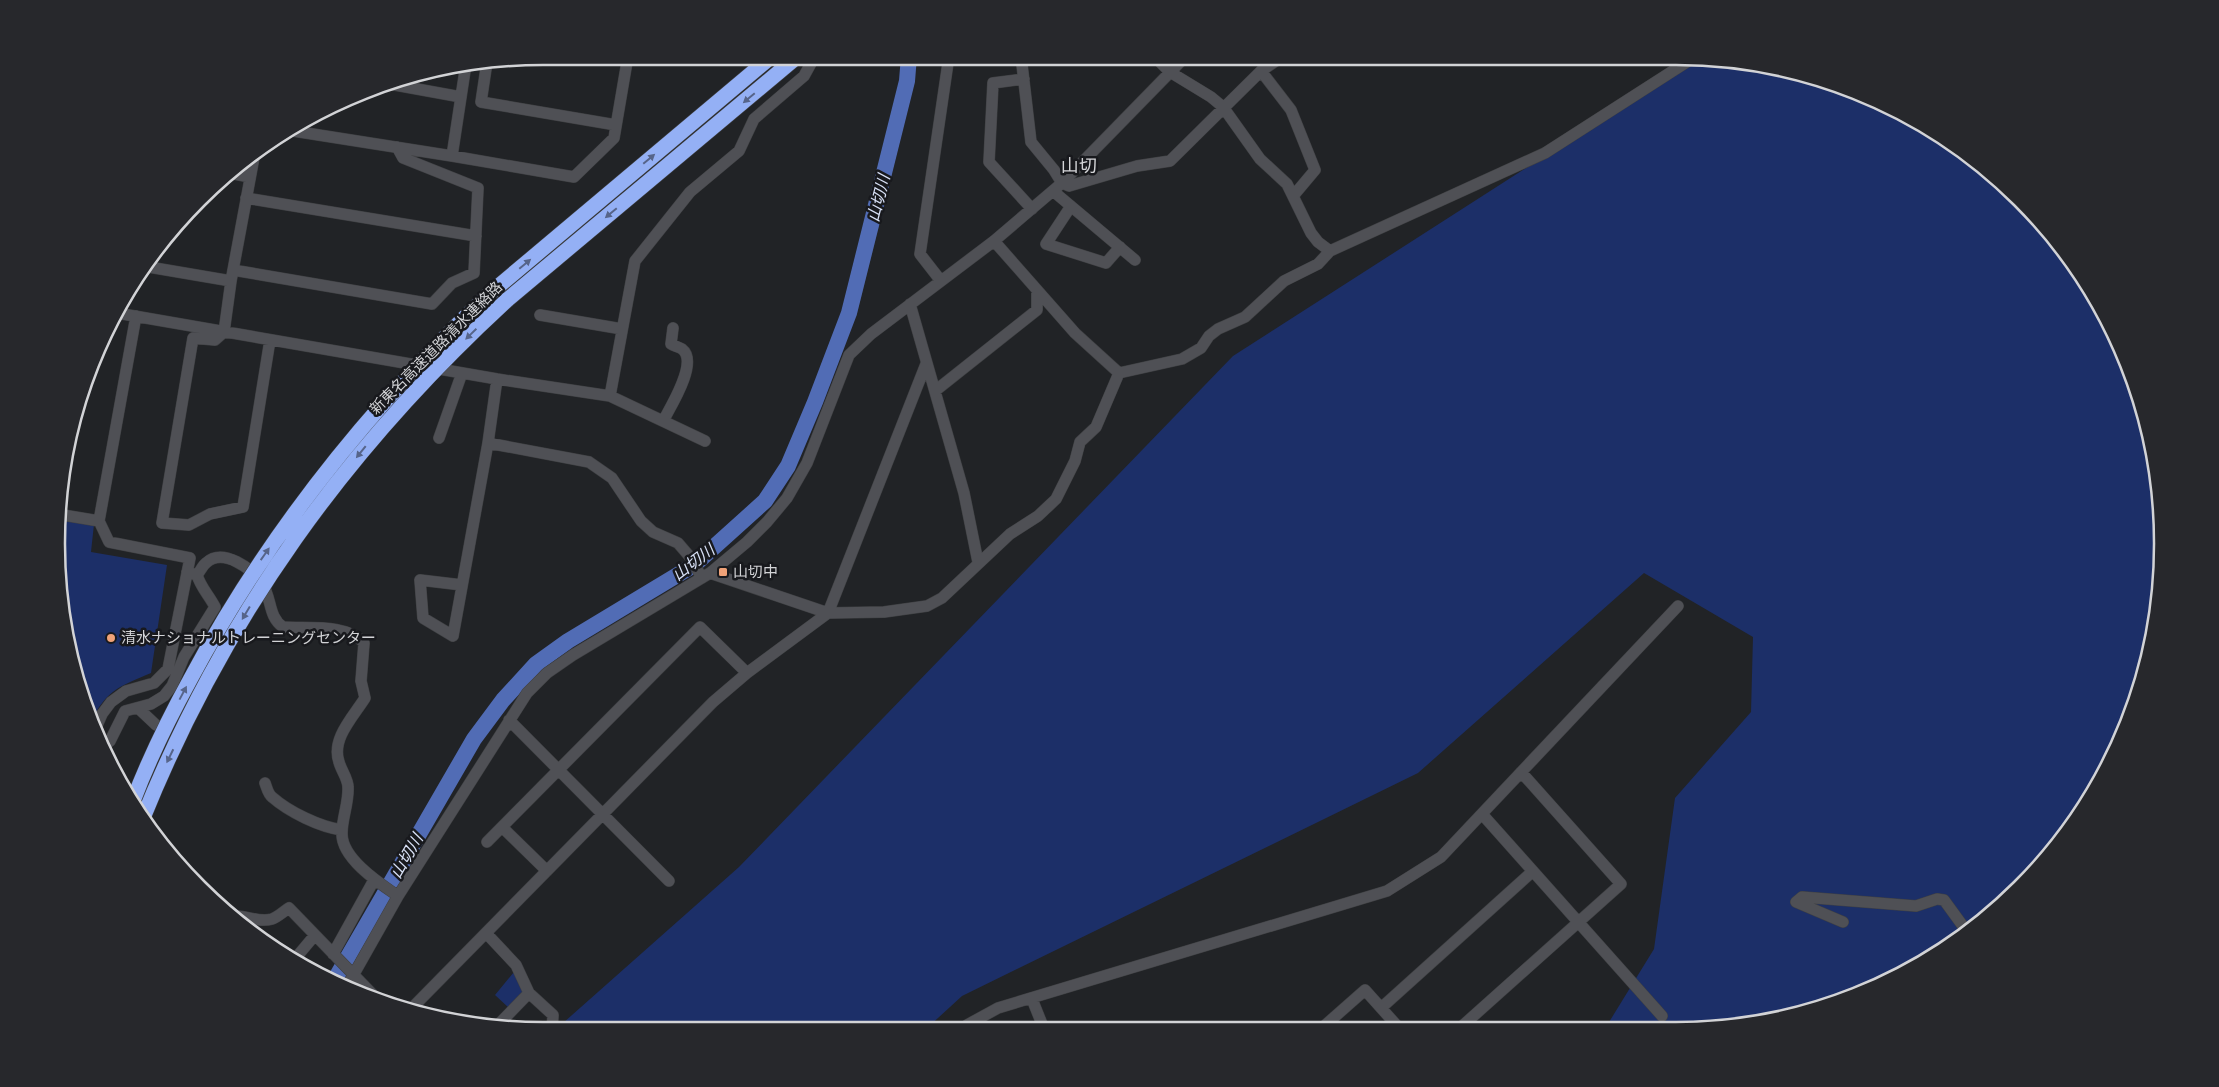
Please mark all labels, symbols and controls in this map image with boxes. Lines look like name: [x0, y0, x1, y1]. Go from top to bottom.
one-way arrow: [743, 93, 756, 104]
district label: 山切: [1061, 153, 1097, 177]
one-way arrow: [643, 154, 656, 165]
water label: 山切川: [862, 170, 895, 224]
one-way arrow: [604, 207, 617, 218]
one-way arrow: [519, 259, 531, 270]
street label: 新東名高速道路清水連絡路: [365, 277, 507, 419]
one-way arrow: [466, 327, 478, 339]
one-way arrow: [355, 446, 366, 459]
water label: 山切川: [667, 538, 720, 585]
one-way arrow: [260, 547, 270, 560]
place label: 山切中: [733, 561, 778, 582]
marker: 山切中: [717, 566, 729, 578]
one-way arrow: [242, 606, 251, 619]
place label: 清水ナショナルトレーニングセンター: [121, 627, 376, 648]
marker: 清水ナショナルトレーニングセンター: [105, 632, 117, 644]
one-way arrow: [178, 687, 187, 700]
one-way arrow: [165, 749, 173, 763]
water label: 山切川: [384, 828, 429, 882]

